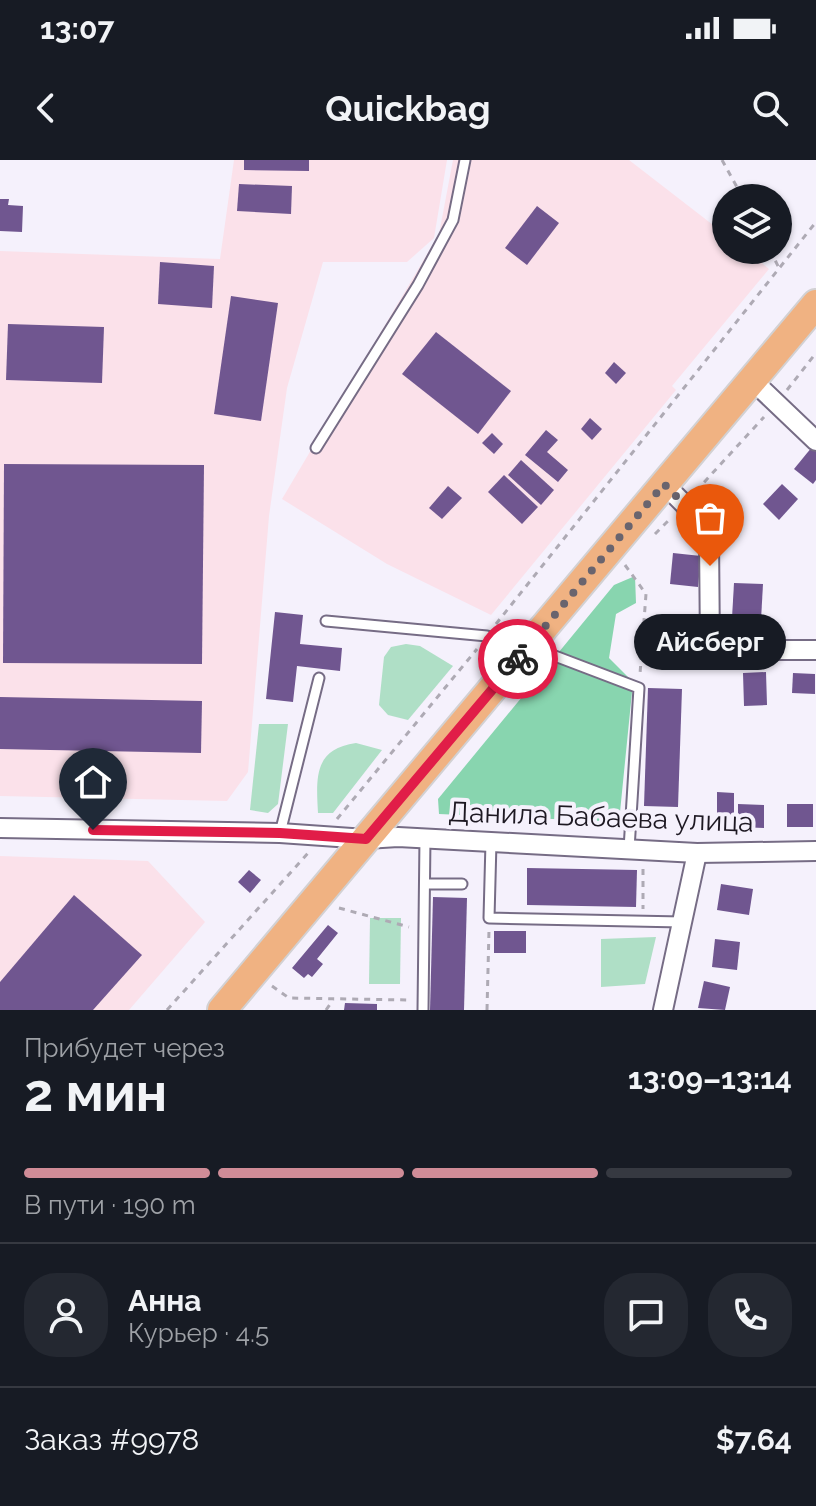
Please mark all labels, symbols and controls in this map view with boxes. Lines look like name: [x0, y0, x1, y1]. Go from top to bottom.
text: 13:07: [40, 11, 114, 46]
icon: back: [24, 86, 68, 130]
icon: search: [748, 86, 792, 130]
text: Quickbag: [325, 87, 491, 129]
map controls: [712, 184, 792, 264]
button: layers: [712, 184, 792, 264]
pin: [676, 484, 744, 566]
icon: bag: [688, 496, 732, 540]
callout: Айсберг: [634, 614, 786, 670]
courier: [478, 619, 558, 699]
text: Айсберг: [656, 627, 764, 657]
icon: bike: [496, 637, 540, 681]
pin: [59, 748, 127, 830]
icon: home: [71, 760, 115, 804]
street label: Данила Бабаева улица: [448, 795, 754, 839]
text: Прибудет через: [24, 1033, 225, 1063]
text: 13:09–13:14: [628, 1061, 792, 1096]
text: 2 мин: [24, 1062, 167, 1123]
text: В пути · 190 m: [24, 1190, 196, 1220]
button: person: [24, 1273, 108, 1357]
button: chat: [604, 1273, 688, 1357]
button: phone: [708, 1273, 792, 1357]
text: Анна: [128, 1283, 202, 1318]
text: Курьер · 4.5: [128, 1318, 269, 1348]
text: Заказ #9978: [24, 1422, 199, 1457]
text: $7.64: [716, 1422, 792, 1457]

